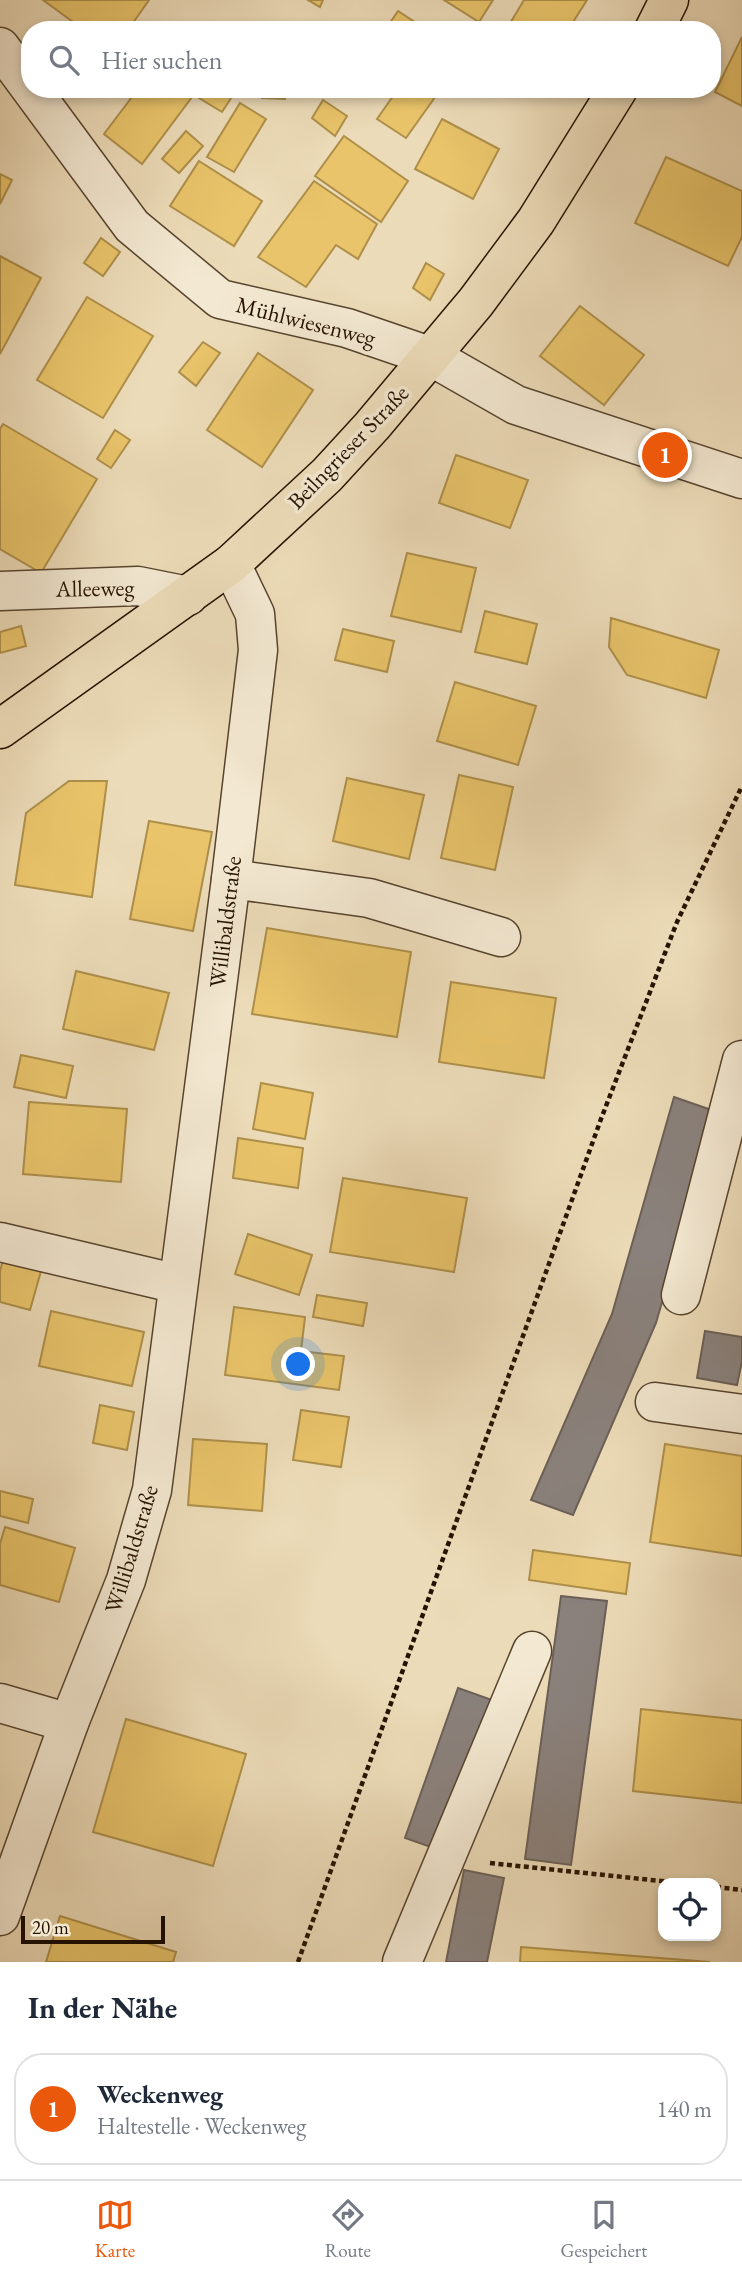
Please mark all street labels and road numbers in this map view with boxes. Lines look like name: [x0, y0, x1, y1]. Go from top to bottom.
street label: Mühlwiesenweg: [233, 289, 380, 353]
street label: Beilngrieser Straße: [281, 378, 415, 516]
street label: Alleeweg: [54, 572, 136, 604]
street label: Willibaldstraße: [202, 854, 248, 990]
street label: Willibaldstraße: [97, 1481, 165, 1617]

